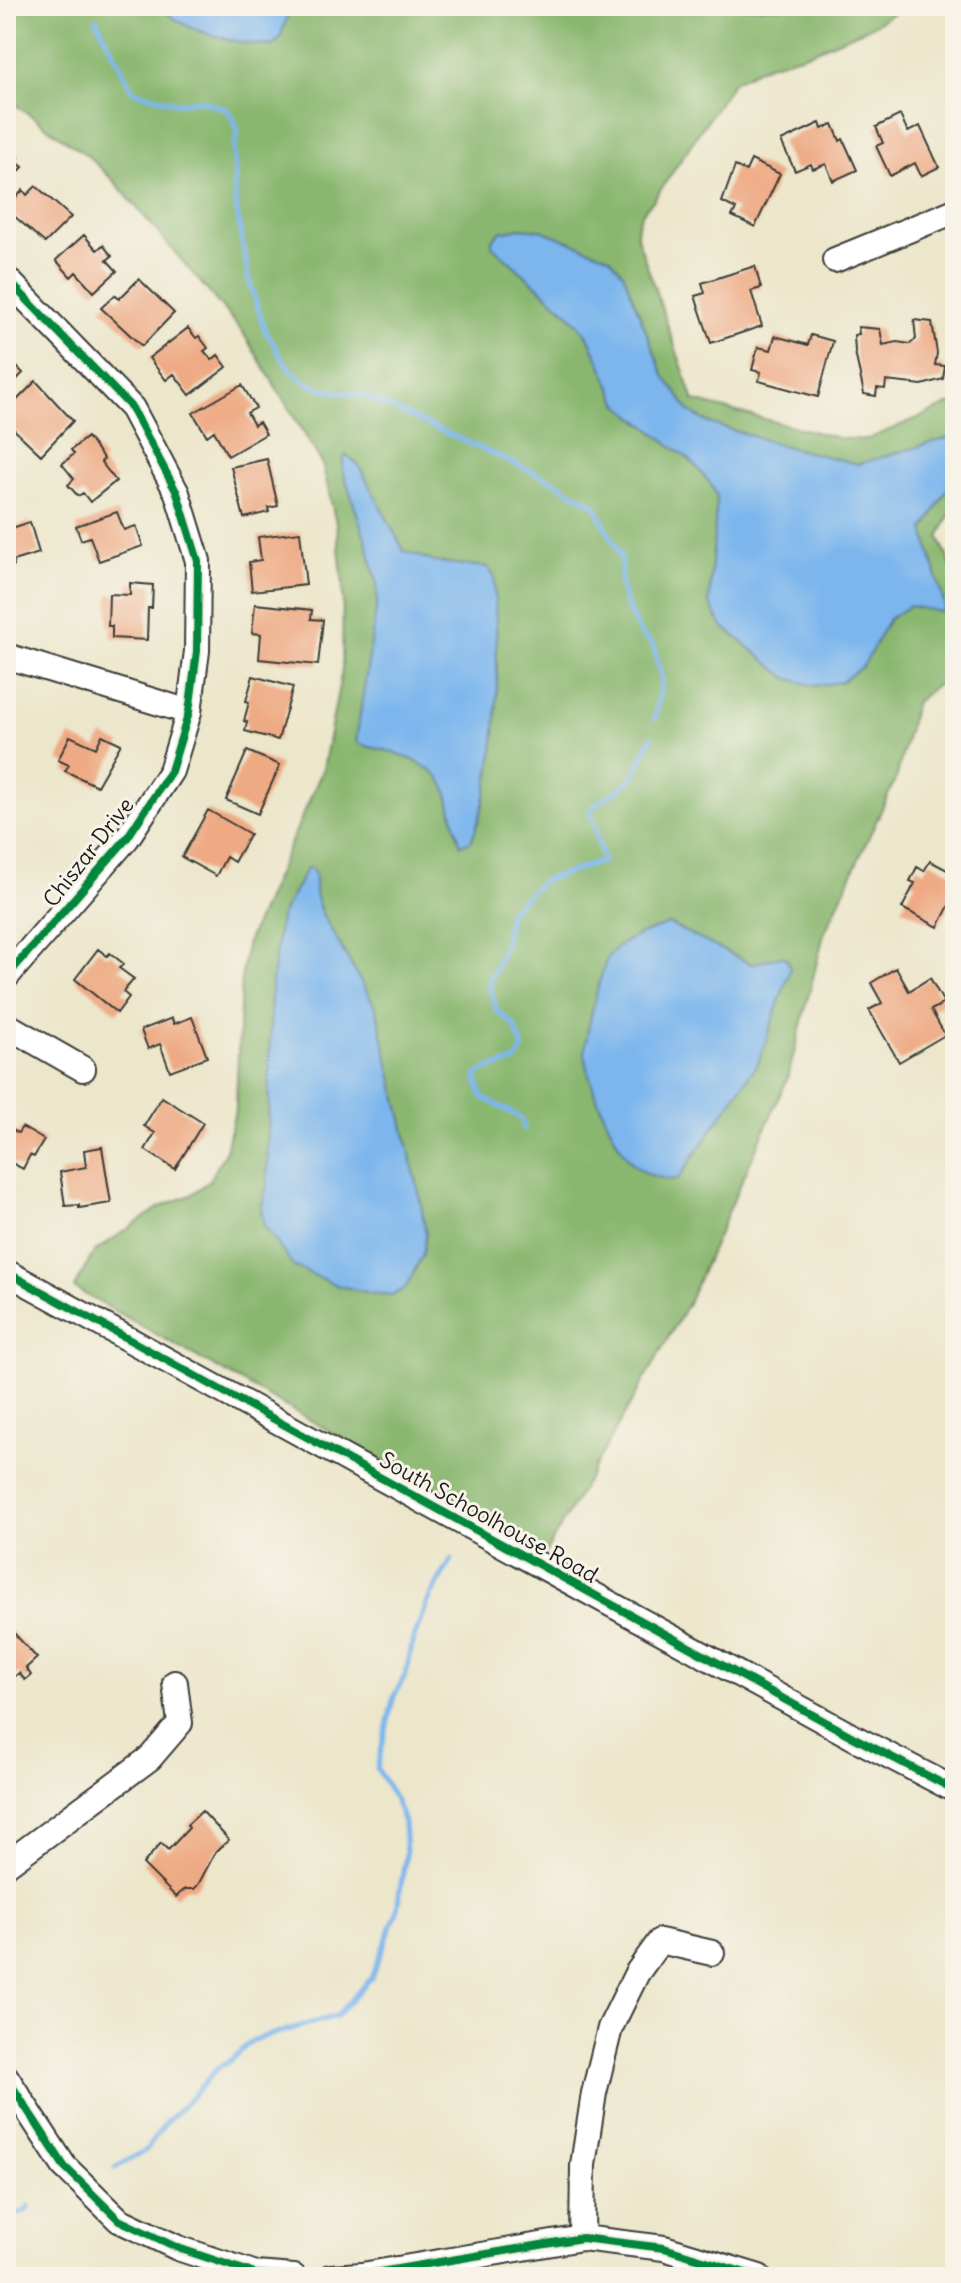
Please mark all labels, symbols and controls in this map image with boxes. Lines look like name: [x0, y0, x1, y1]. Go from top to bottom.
street label: Chiszar Drive: [37, 792, 139, 912]
street label: South Schoolhouse Road: [375, 1445, 603, 1589]

